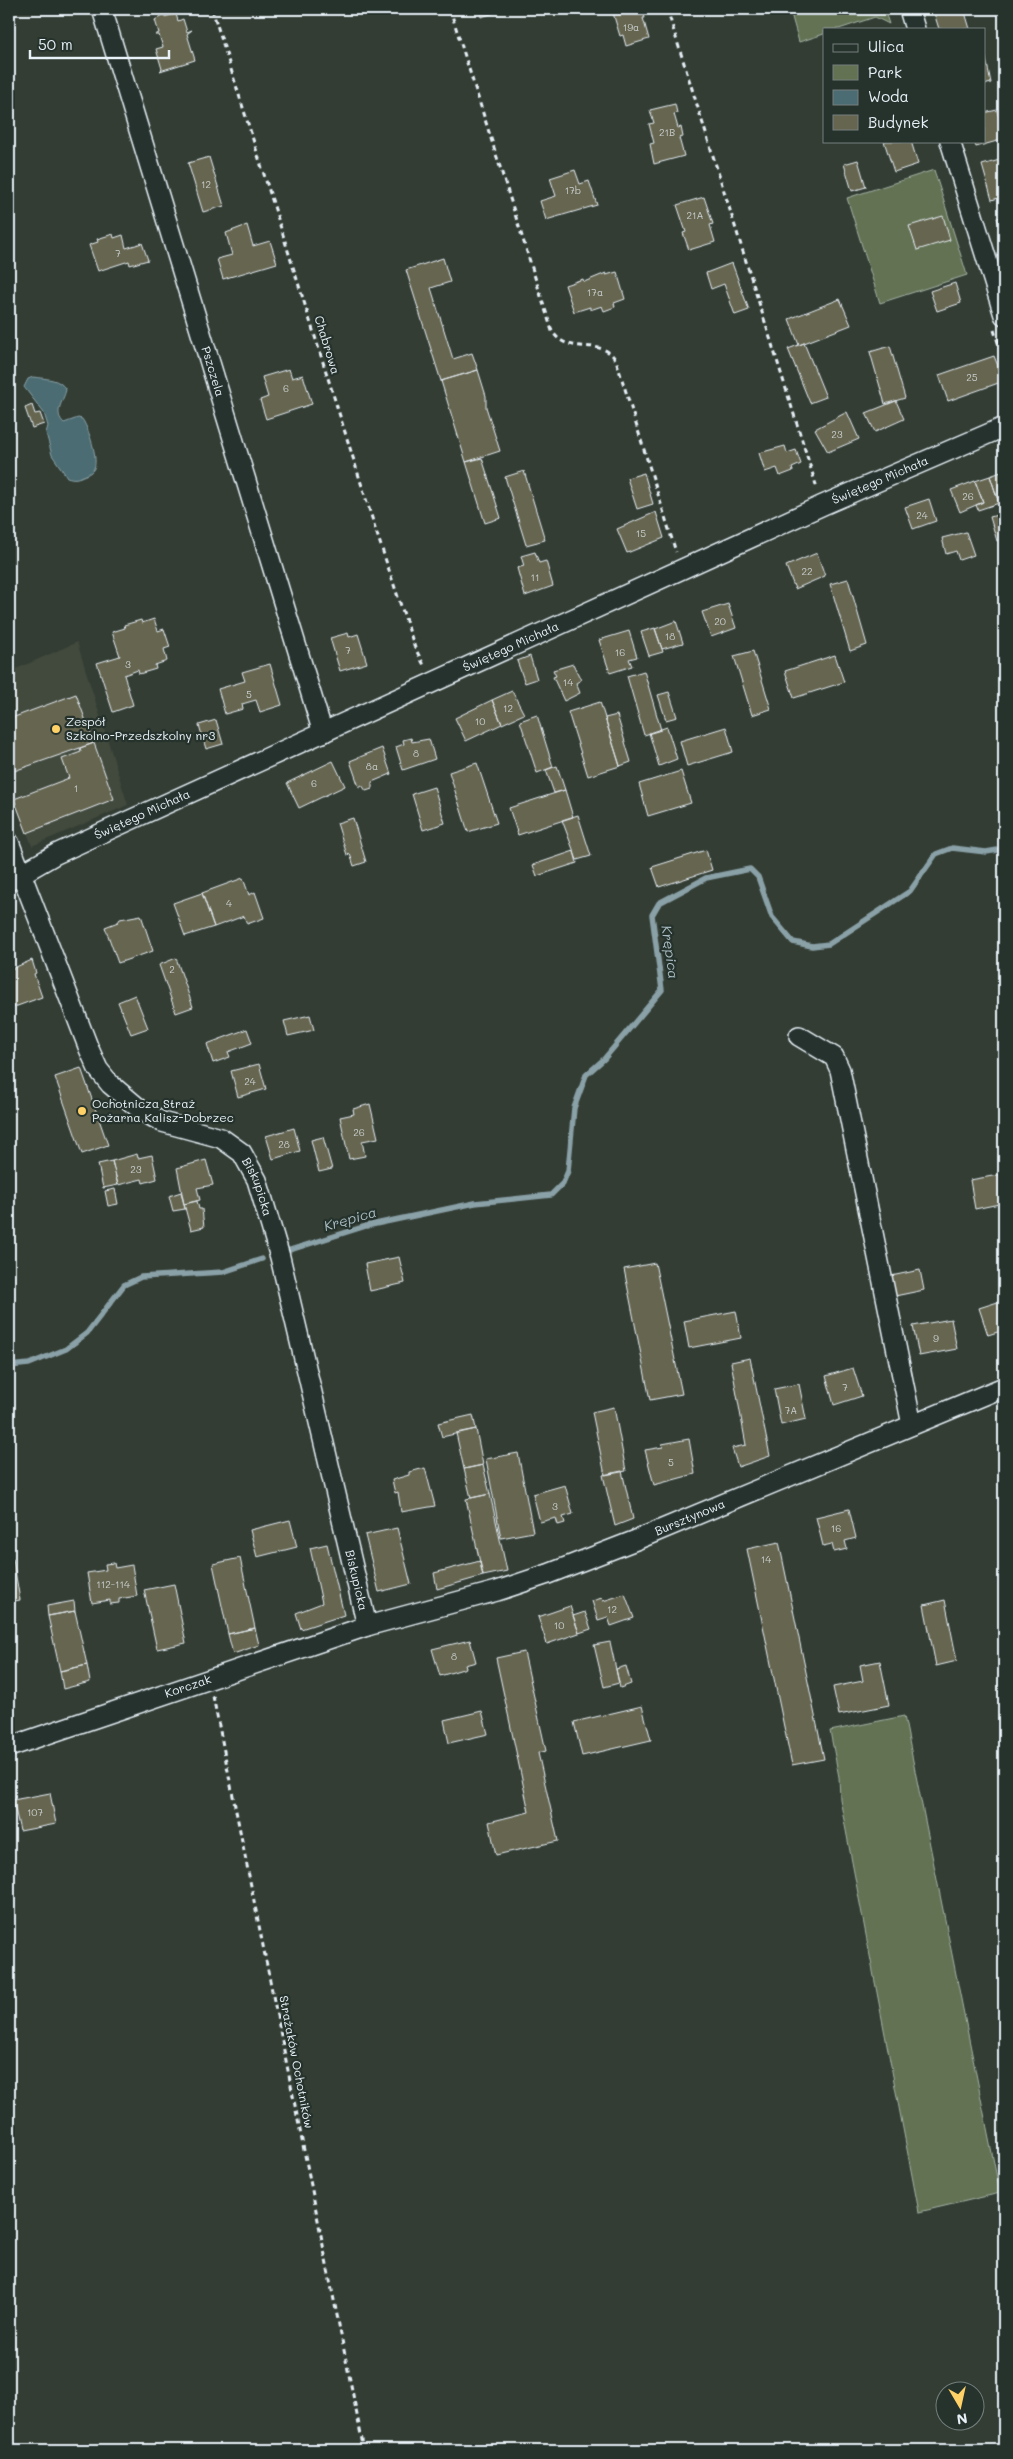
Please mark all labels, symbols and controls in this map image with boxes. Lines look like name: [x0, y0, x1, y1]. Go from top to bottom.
house number: 19a: [623, 20, 639, 34]
scale bar: [30, 28, 169, 60]
legend: [823, 28, 986, 142]
text: 50 m: [38, 34, 73, 54]
text: Ulica: [868, 36, 905, 56]
text: Park: [868, 62, 902, 82]
text: Woda: [868, 86, 909, 106]
text: Budynek: [868, 112, 928, 132]
house number: 21B: [659, 125, 675, 139]
house number: 12: [201, 177, 211, 191]
house number: 17b: [565, 183, 581, 197]
house number: 21A: [687, 208, 704, 222]
house number: 7: [115, 246, 121, 260]
house number: 17a: [587, 285, 603, 299]
street label: Chabrowa: [311, 313, 344, 376]
street label: Pszczela: [198, 344, 229, 398]
house number: 25: [966, 370, 978, 384]
house number: 6: [283, 381, 289, 395]
house number: 23: [831, 427, 843, 441]
street label: Świętego Michała: [829, 452, 930, 507]
house number: 26: [962, 489, 974, 503]
house number: 24: [916, 508, 928, 522]
house number: 15: [636, 526, 646, 540]
house number: 22: [801, 564, 813, 578]
house number: 11: [531, 570, 539, 584]
house number: 20: [714, 614, 726, 628]
street label: Świętego Michała: [460, 617, 561, 675]
house number: 18: [665, 629, 675, 643]
house number: 7: [345, 643, 351, 657]
house number: 16: [615, 645, 625, 659]
house number: 3: [125, 657, 131, 671]
house number: 14: [563, 675, 573, 689]
house number: 5: [246, 687, 252, 701]
house number: 12: [503, 701, 513, 715]
place label: Zespół Szkolno-Przedszkolny nr3: [66, 713, 215, 743]
house number: 10: [475, 714, 485, 728]
marker: Zespół Szkolno-Przedszkolny nr3: [50, 723, 62, 735]
house number: 8: [413, 746, 419, 760]
house number: 8a: [366, 759, 378, 773]
house number: 6: [311, 776, 317, 790]
house number: 1: [74, 781, 78, 795]
street label: Świętego Michała: [91, 785, 192, 842]
house number: 4: [226, 896, 232, 910]
water label: Krępica: [657, 924, 684, 980]
house number: 2: [169, 962, 175, 976]
house number: 24: [244, 1074, 256, 1088]
place label: Ochotnicza Straż Pożarna Kalisz-Dobrzec: [92, 1095, 234, 1125]
marker: Ochotnicza Straż Pożarna Kalisz-Dobrzec: [76, 1105, 88, 1117]
house number: 26: [353, 1125, 365, 1139]
house number: 28: [278, 1137, 290, 1151]
street label: Biskupicka: [239, 1154, 276, 1218]
house number: 23: [130, 1162, 142, 1176]
water label: Krępica: [321, 1202, 378, 1235]
house number: 9: [933, 1331, 939, 1345]
house number: 7: [842, 1380, 848, 1394]
house number: 7A: [785, 1403, 797, 1417]
house number: 5: [668, 1455, 674, 1469]
street label: Bursztynowa: [652, 1495, 727, 1538]
house number: 3: [552, 1499, 558, 1513]
house number: 16: [831, 1521, 841, 1535]
street label: Biskupicka: [342, 1548, 372, 1612]
house number: 14: [761, 1552, 771, 1566]
house number: 112-114: [96, 1577, 130, 1591]
house number: 12: [607, 1602, 617, 1616]
house number: 10: [554, 1618, 564, 1632]
house number: 8: [451, 1649, 457, 1663]
street label: Korczak: [162, 1670, 213, 1701]
house number: 107: [27, 1805, 44, 1819]
street label: Strażaków Ochotników: [276, 1994, 318, 2130]
north arrow: [936, 2382, 986, 2432]
text: N: [955, 2409, 969, 2430]

